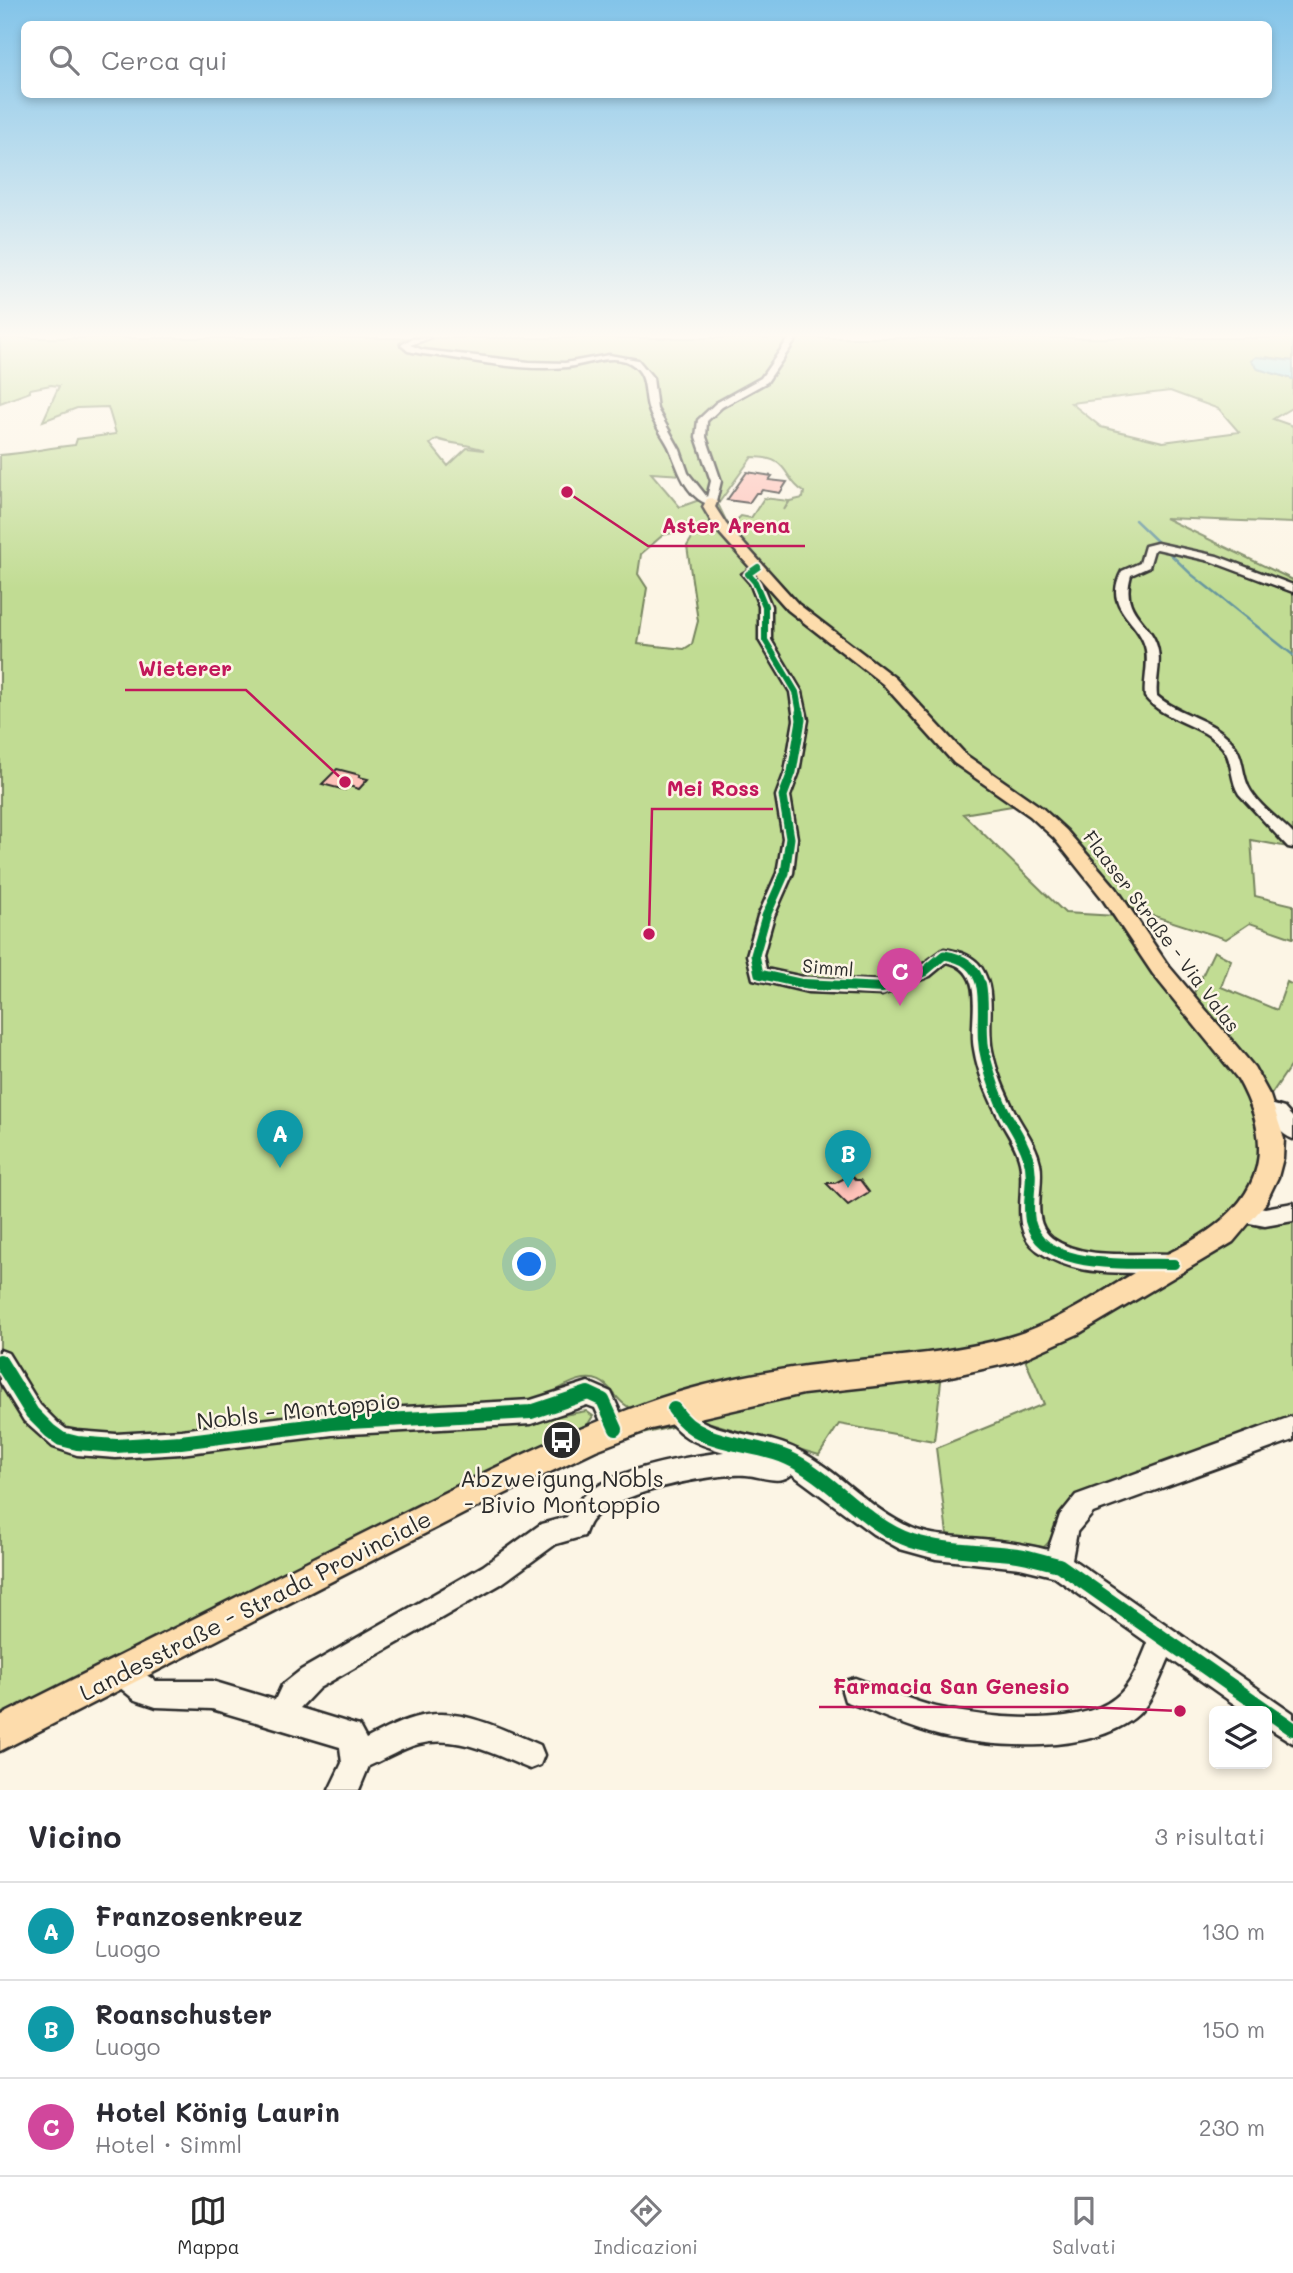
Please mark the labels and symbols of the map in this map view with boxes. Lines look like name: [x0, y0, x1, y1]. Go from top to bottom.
callout: Aster Arena: [648, 504, 805, 546]
text: Aster Arena: [662, 511, 790, 538]
callout: Wieterer: [125, 648, 246, 690]
text: Wieterer: [138, 654, 232, 681]
callout: Mei Ross: [652, 767, 773, 809]
text: Mei Ross: [667, 774, 759, 801]
street label: Flaaser Straße - Via Valas: [1078, 825, 1246, 1037]
pin: C: [877, 948, 923, 1006]
street label: Simml: [801, 952, 855, 982]
pin: A: [257, 1110, 303, 1168]
pin: B: [825, 1130, 871, 1188]
your location: [512, 1247, 546, 1281]
street label: Nobls - Montoppio: [195, 1384, 401, 1436]
bus stop icon: Abzweigung Nobls - Bivio Montoppio: [541, 1419, 583, 1461]
place label: Abzweigung Nobls - Bivio Montoppio: [460, 1463, 664, 1519]
street label: Landesstraße - Strada Provinciale: [74, 1503, 436, 1707]
callout: Farmacia San Genesio: [819, 1665, 1083, 1707]
text: Farmacia San Genesio: [833, 1672, 1069, 1699]

